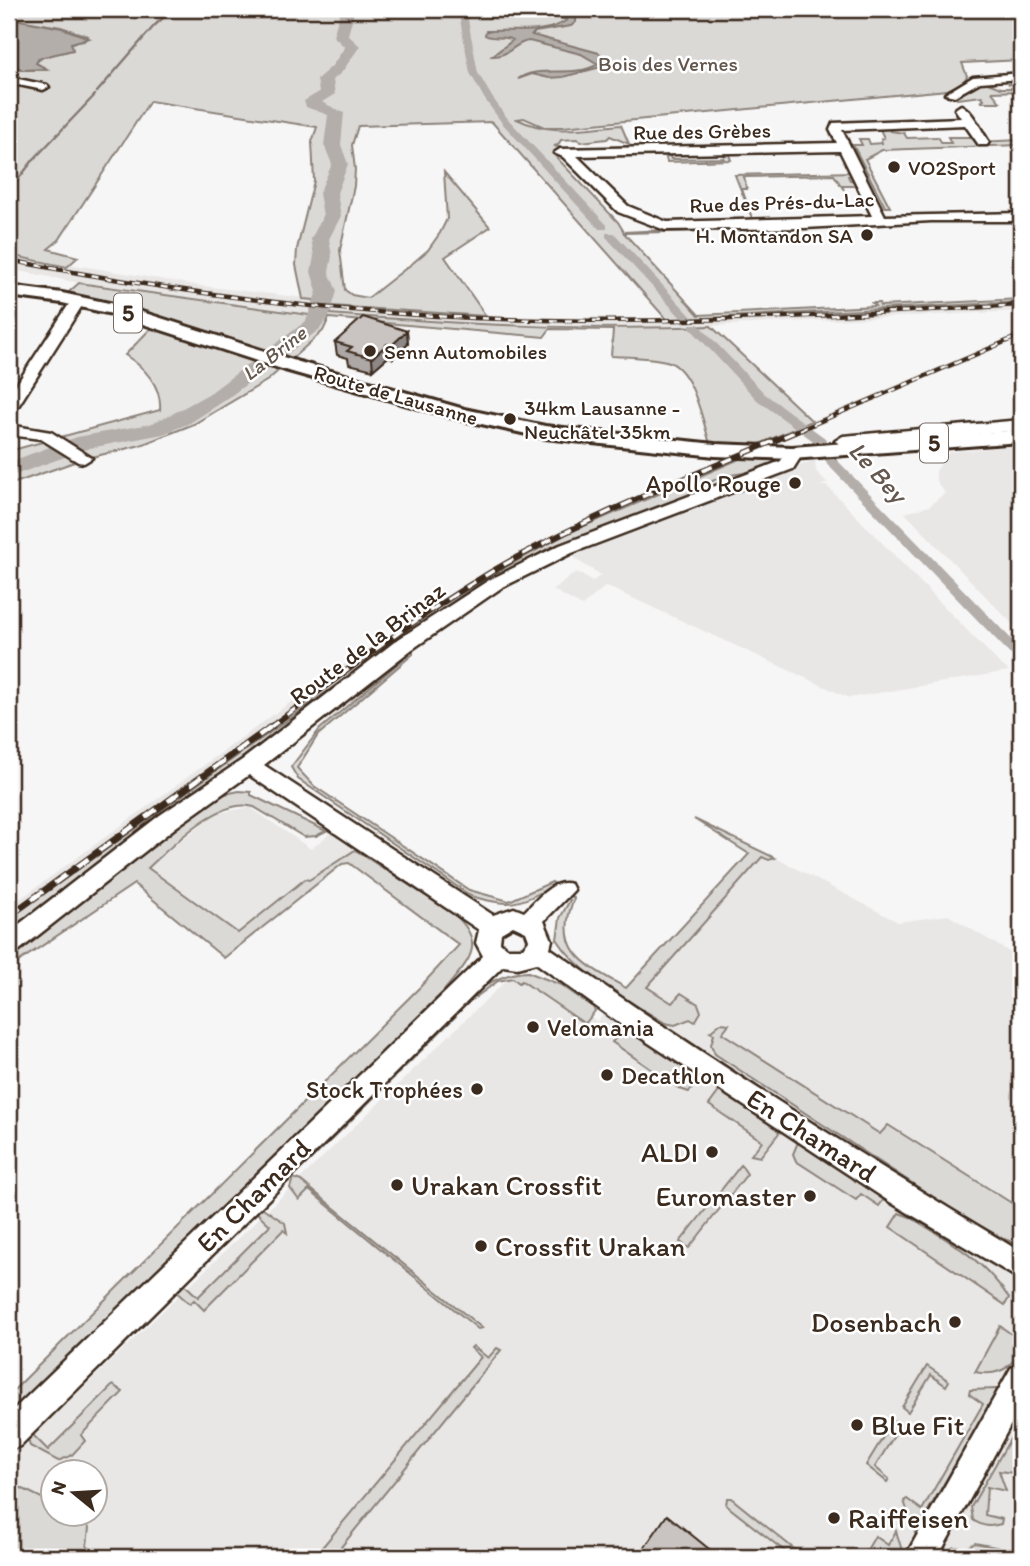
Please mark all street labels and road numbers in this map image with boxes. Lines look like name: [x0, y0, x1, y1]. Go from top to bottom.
street label: Rue des Grèbes: [633, 117, 771, 145]
street label: Rue des Prés-du-Lac: [689, 186, 875, 218]
road number: 5: [114, 294, 142, 332]
street label: Route de Lausanne: [311, 360, 481, 430]
road number: 5: [920, 424, 948, 462]
street label: Route de la Brinaz: [284, 575, 450, 711]
street label: En Chamard: [741, 1080, 883, 1190]
street label: En Chamard: [189, 1131, 317, 1259]

